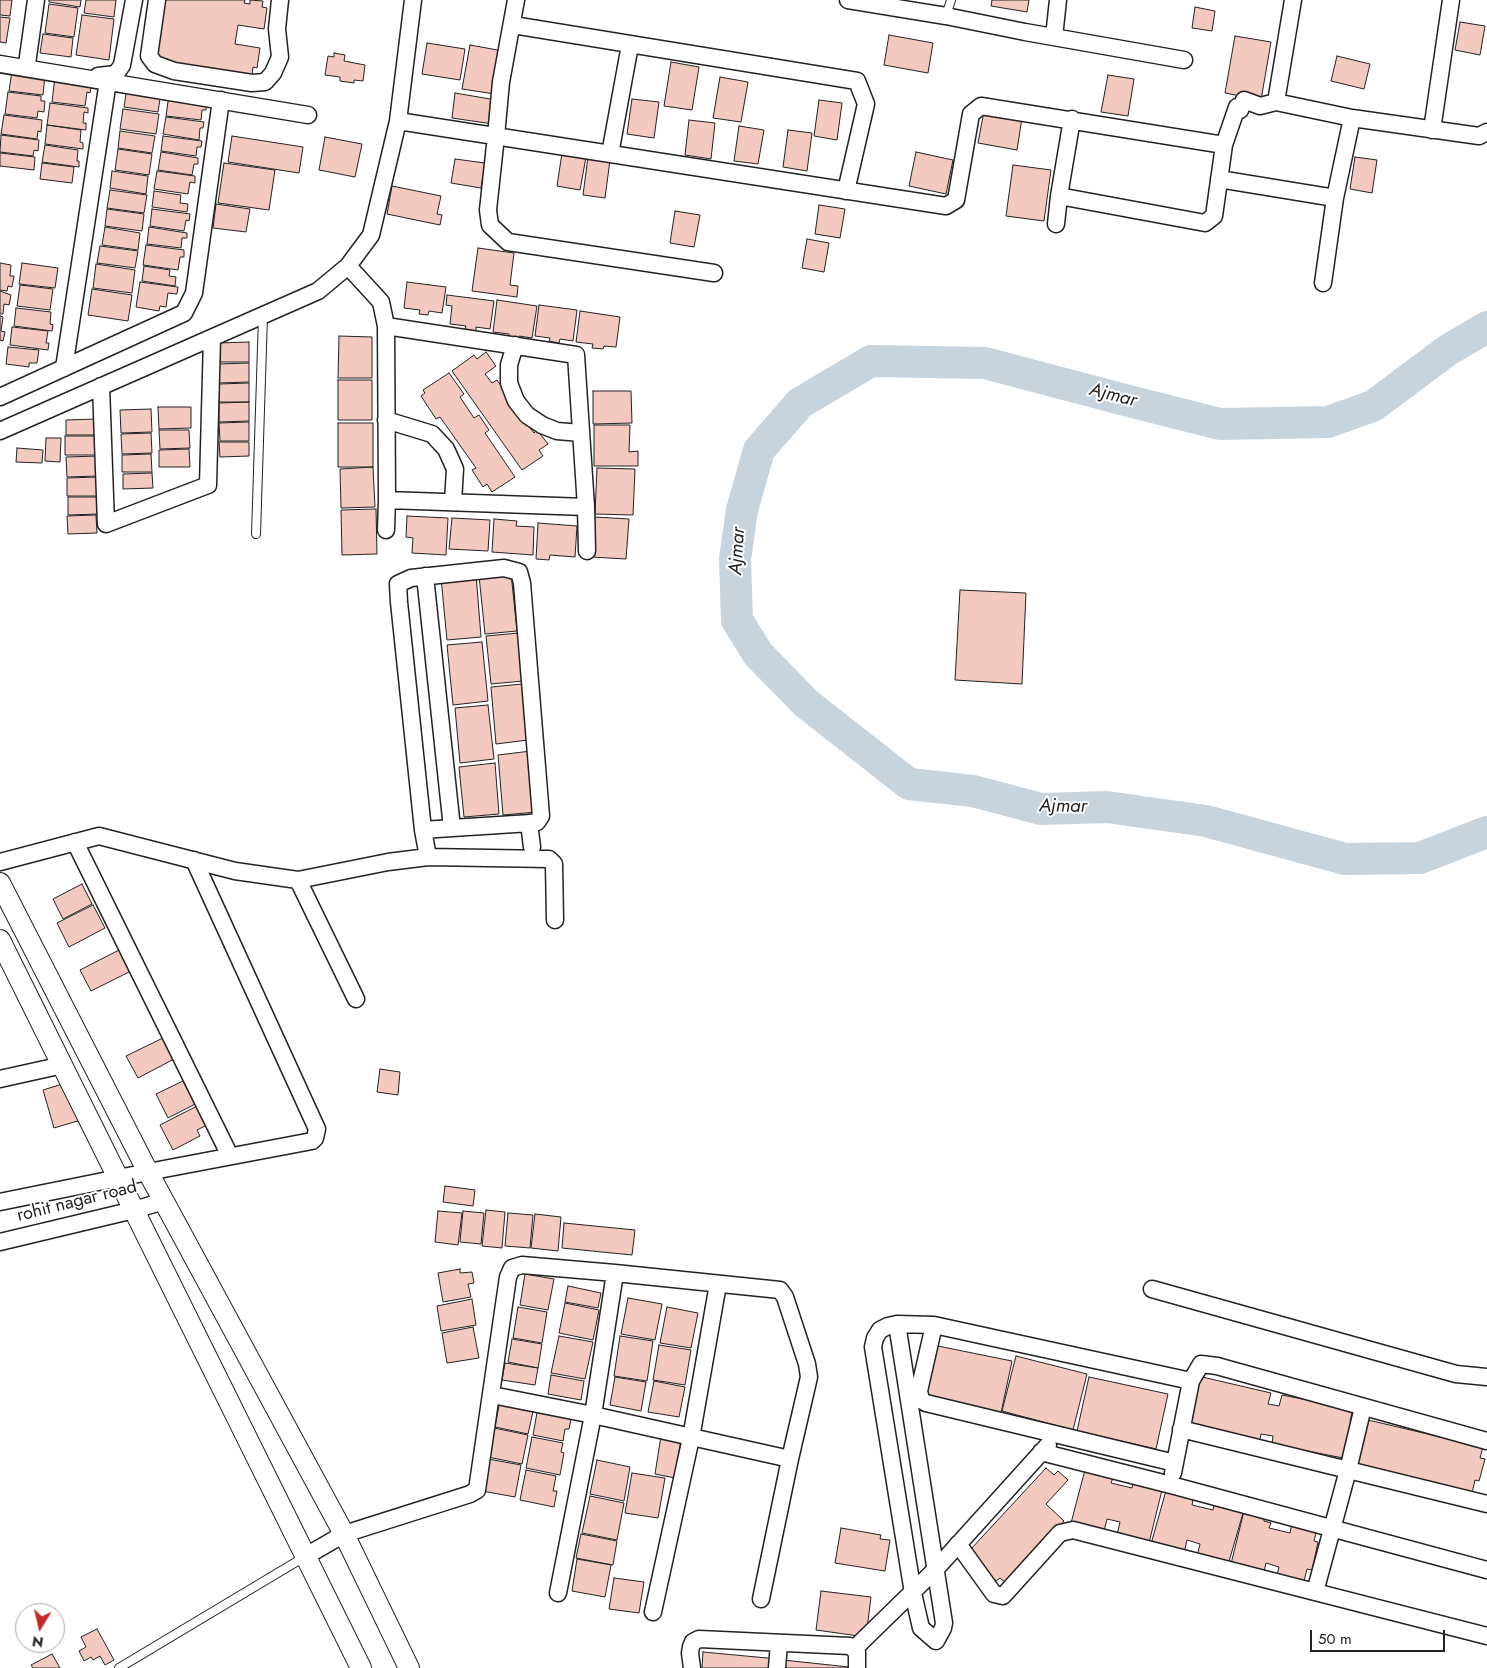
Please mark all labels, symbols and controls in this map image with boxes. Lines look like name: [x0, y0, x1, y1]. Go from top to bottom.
water label: Ajmar: [1087, 379, 1139, 413]
water label: Ajmar: [725, 526, 751, 576]
water label: Ajmar: [1039, 795, 1087, 819]
street label: rohit nagar road: [15, 1177, 139, 1227]
north arrow: [15, 1603, 65, 1653]
scale bar: [1312, 1620, 1447, 1652]
text: 50 m: [1318, 1628, 1352, 1650]
text: N: [31, 1631, 45, 1653]

